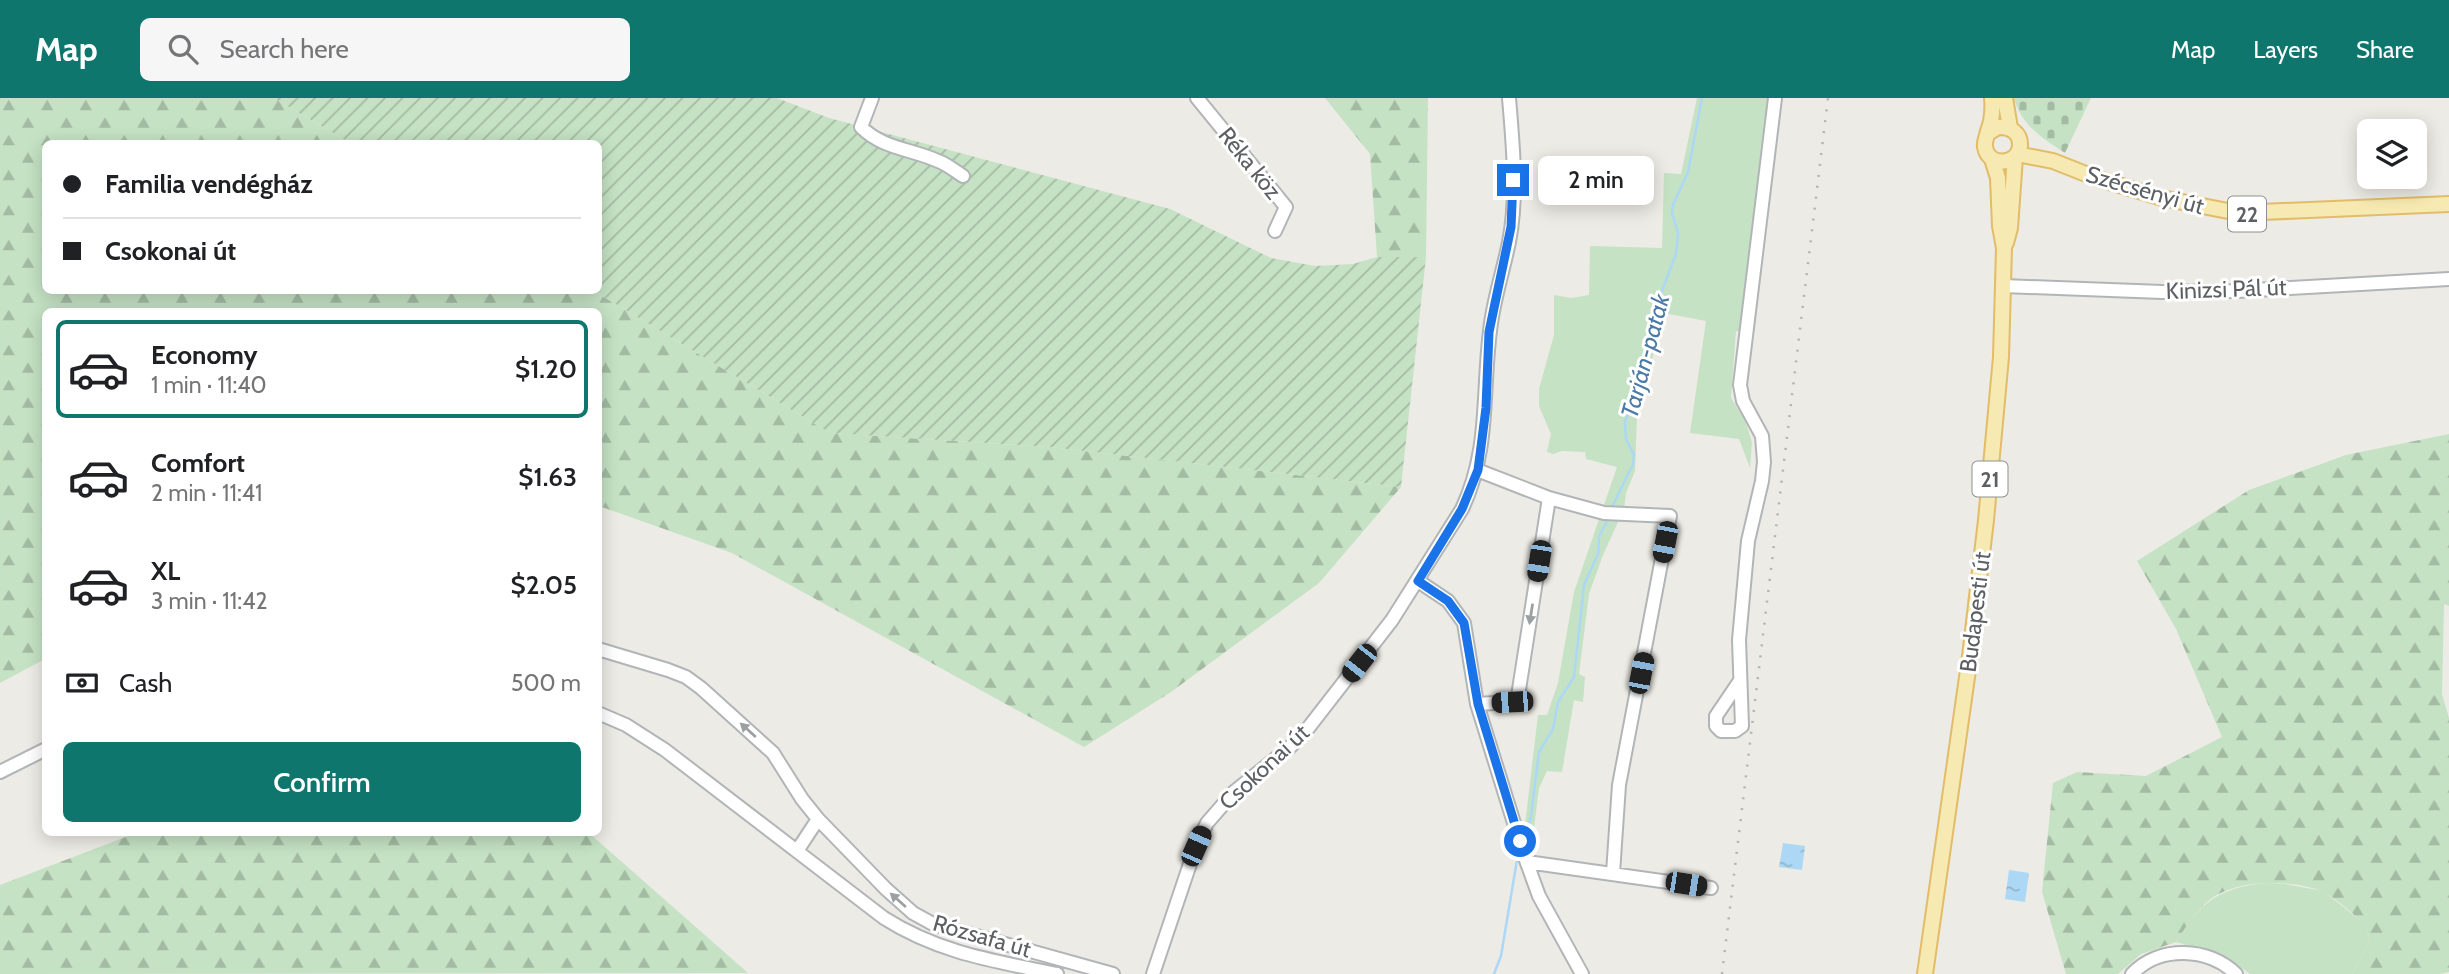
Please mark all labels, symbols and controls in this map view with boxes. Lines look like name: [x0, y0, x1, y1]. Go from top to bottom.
search box: [140, 18, 630, 81]
text: Map: [35, 29, 98, 69]
icon: search: [164, 30, 202, 68]
text: Search here: [220, 33, 349, 65]
text: Map: [2171, 35, 2215, 64]
text: Layers: [2253, 35, 2318, 64]
text: Share: [2356, 35, 2414, 64]
map controls: [2357, 119, 2427, 189]
button: layers: [2357, 119, 2427, 189]
street label: Réka köz: [1212, 121, 1288, 205]
callout: 2 min: [1538, 155, 1653, 204]
street label: Szécsényi út: [2083, 160, 2207, 220]
route end: [1497, 164, 1529, 196]
text: 2 min: [1568, 166, 1624, 194]
text: Familia vendégház: [105, 168, 313, 200]
road number: 22: [2228, 197, 2266, 232]
text: Csokonai út: [105, 235, 236, 267]
street label: Kinizsi Pál út: [2165, 273, 2287, 305]
water label: Tarján-patak: [1615, 290, 1676, 421]
icon: car: [67, 338, 130, 401]
text: Economy: [151, 339, 257, 371]
text: $1.20: [515, 353, 577, 385]
text: 1 min · 11:40: [151, 371, 267, 399]
icon: car: [67, 446, 130, 509]
text: Comfort: [151, 447, 245, 479]
text: $1.63: [518, 461, 577, 493]
road number: 21: [1972, 462, 2008, 496]
text: 2 min · 11:41: [151, 479, 263, 507]
car: [1651, 519, 1680, 565]
car: [1526, 539, 1553, 583]
street label: Budapesti út: [1954, 550, 1996, 674]
icon: car: [67, 554, 130, 617]
text: XL: [151, 555, 180, 587]
text: $2.05: [511, 569, 577, 601]
text: 3 min · 11:42: [151, 587, 267, 615]
one-way arrow: [1525, 603, 1536, 625]
car: [1338, 640, 1381, 686]
car: [1627, 650, 1656, 696]
icon: cash: [63, 664, 101, 702]
text: Cash: [119, 667, 172, 699]
text: 500 m: [511, 669, 581, 697]
car: [1491, 690, 1534, 714]
street label: Csokonai út: [1213, 718, 1315, 816]
one-way arrow: [740, 723, 757, 739]
button: Confirm: [63, 742, 581, 822]
car: [1178, 823, 1215, 869]
route start: [1504, 825, 1536, 857]
car: [1664, 870, 1709, 898]
one-way arrow: [889, 892, 907, 908]
street label: Rózsafa út: [930, 909, 1034, 963]

